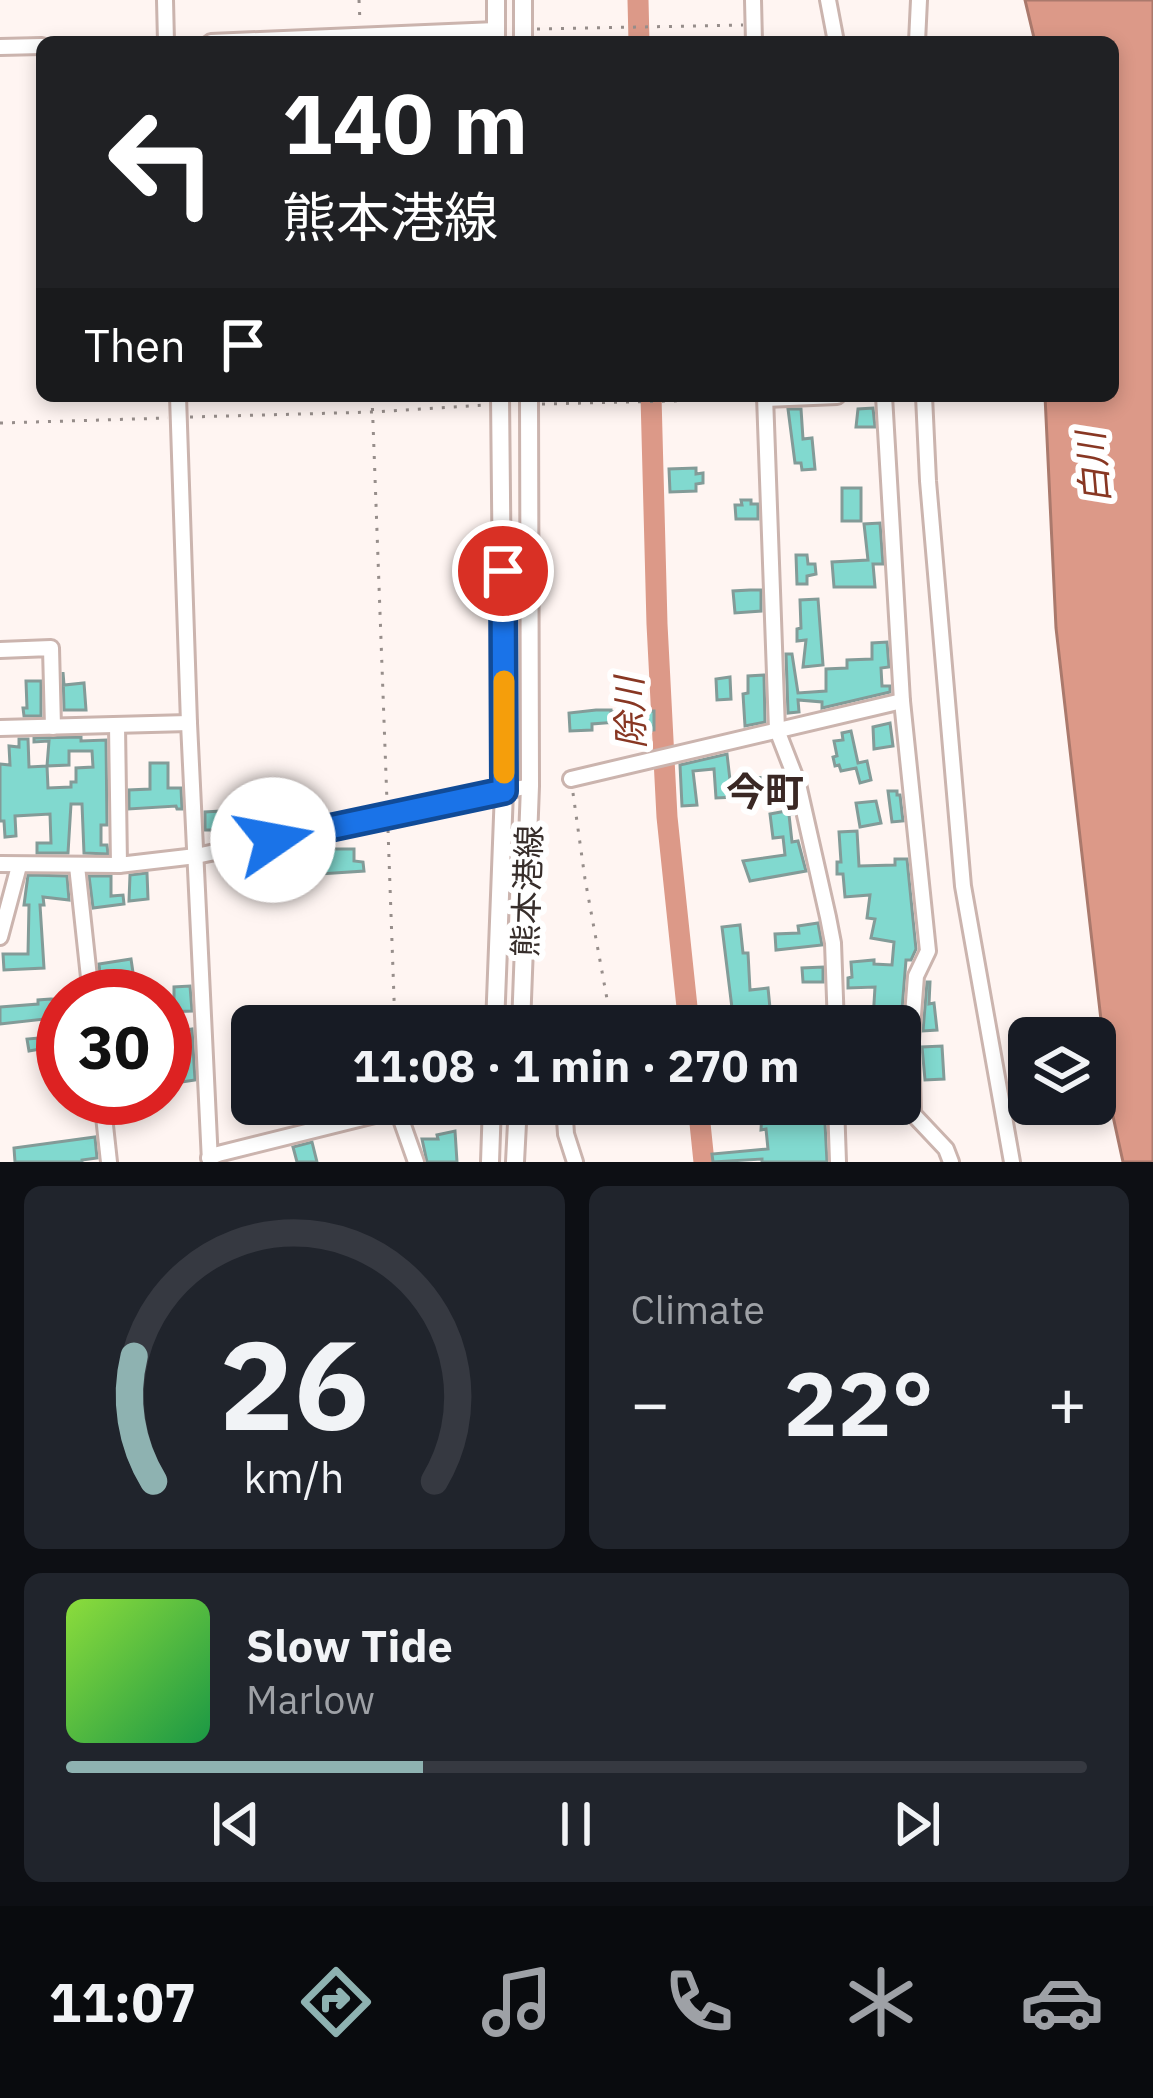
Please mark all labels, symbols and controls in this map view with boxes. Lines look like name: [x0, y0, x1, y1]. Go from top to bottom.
text: 140 m: [282, 68, 528, 177]
icon: left: [84, 84, 240, 240]
text: 熊本港線: [282, 182, 498, 252]
icon: arrive: [210, 312, 276, 378]
text: Then: [84, 316, 186, 374]
water label: 白川: [1066, 426, 1119, 506]
pin: [452, 520, 554, 622]
icon: arrive: [470, 538, 536, 604]
water label: 除川: [605, 672, 654, 750]
district label: 今町: [726, 766, 804, 817]
position arrow: [210, 777, 336, 903]
street label: 熊本港線: [503, 824, 550, 958]
speed limit sign: 30: [36, 969, 192, 1125]
map controls: [1008, 1017, 1116, 1125]
button: layers: [1008, 1017, 1116, 1125]
text: 11:08 · 1 min · 270 m: [353, 1036, 799, 1094]
text: Climate: [631, 1284, 765, 1335]
text: 26: [219, 1302, 369, 1464]
text: 22°: [784, 1344, 934, 1461]
text: −: [631, 1359, 670, 1445]
text: +: [1047, 1359, 1087, 1445]
text: km/h: [244, 1448, 345, 1504]
text: Slow Tide: [246, 1616, 453, 1674]
text: Marlow: [246, 1674, 375, 1725]
icon: previous: [203, 1791, 269, 1857]
icon: pause: [543, 1791, 609, 1857]
icon: next: [884, 1791, 950, 1857]
icon: directions: [294, 1960, 378, 2044]
icon: music: [475, 1960, 559, 2044]
icon: phone: [657, 1960, 741, 2044]
icon: climate: [839, 1960, 923, 2044]
icon: car: [1020, 1960, 1104, 2044]
text: 11:07: [49, 1967, 196, 2037]

